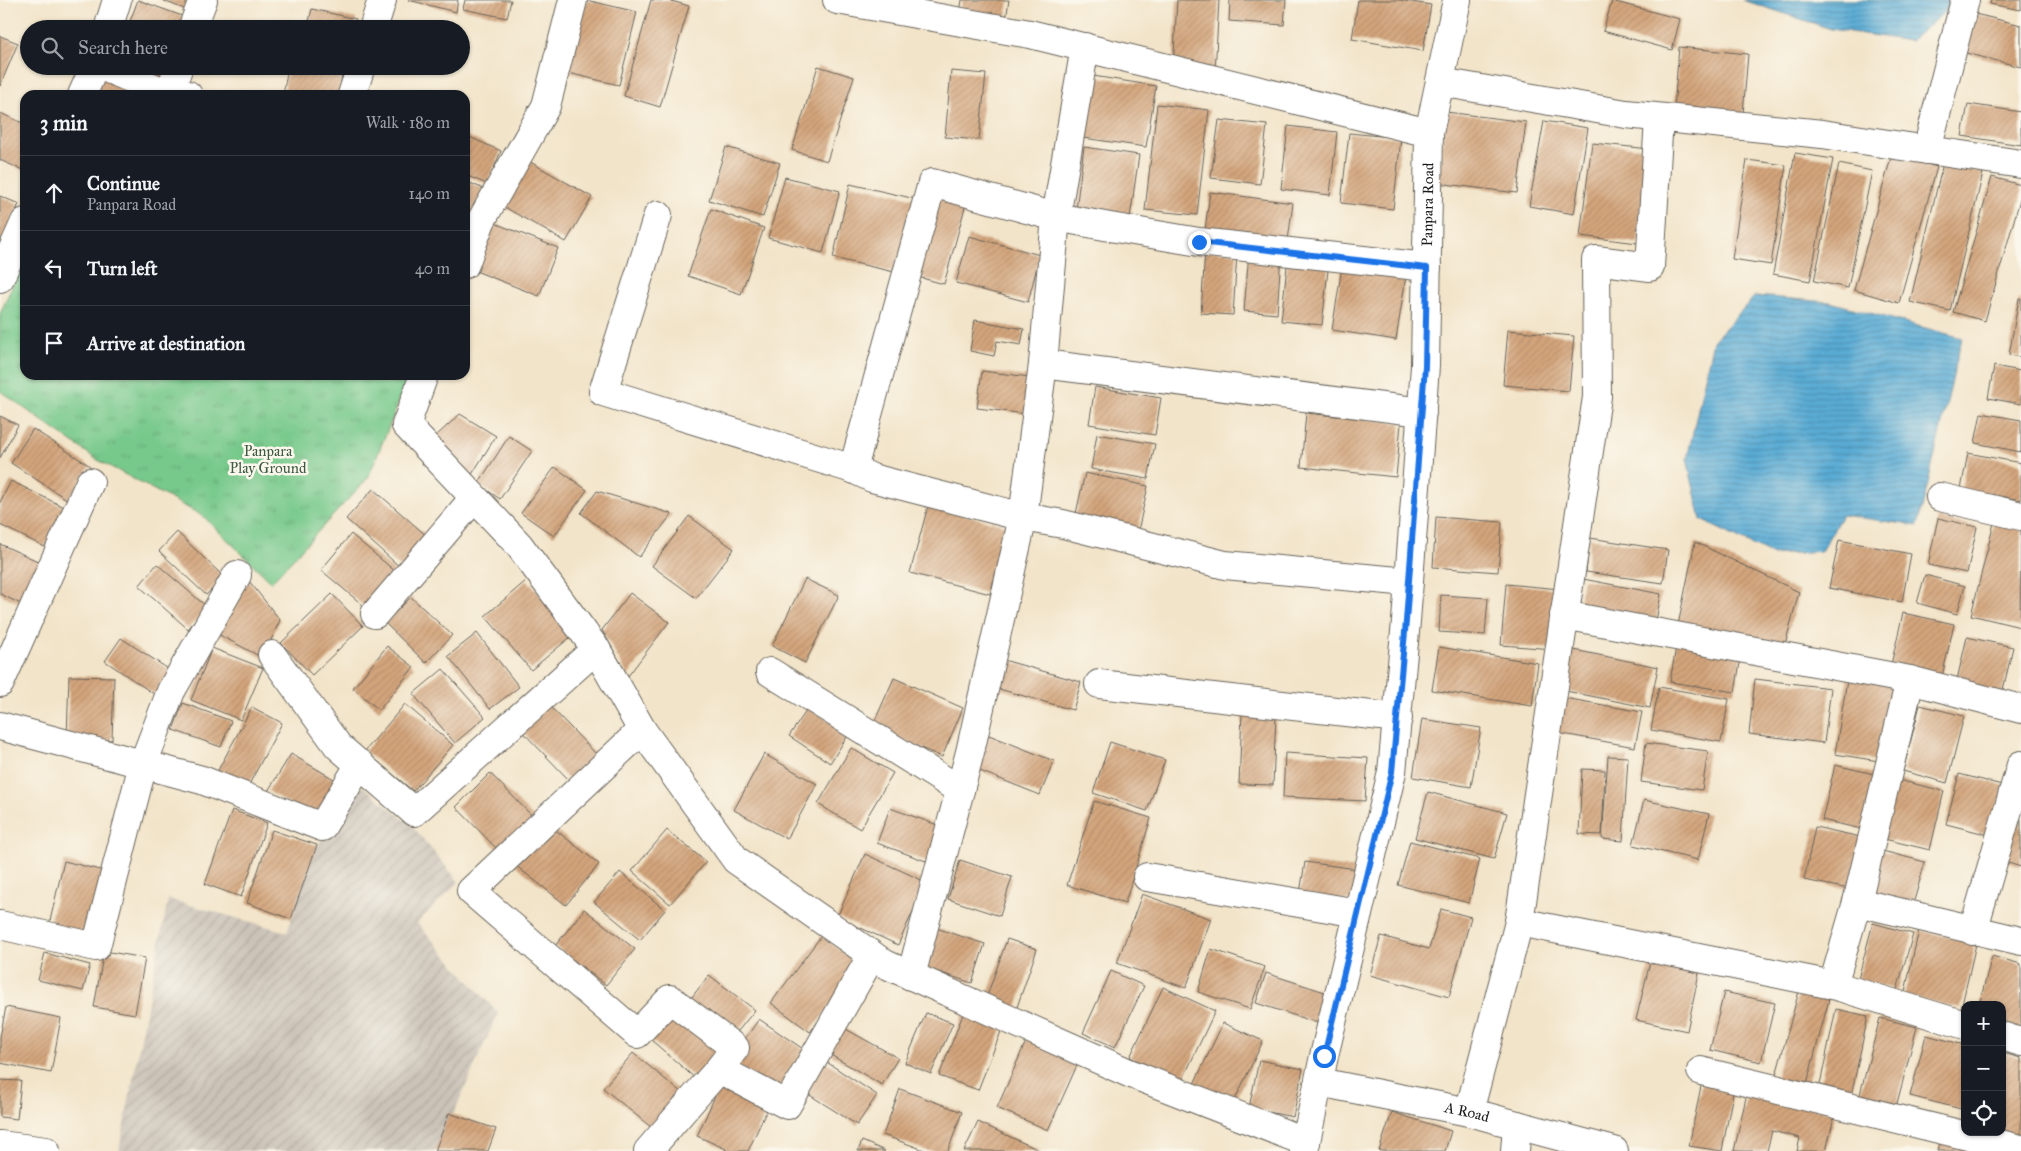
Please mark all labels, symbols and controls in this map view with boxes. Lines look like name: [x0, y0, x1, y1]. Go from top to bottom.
search box: [20, 20, 470, 75]
icon: search: [38, 34, 66, 62]
text: Search here: [78, 36, 168, 59]
text: 3 min: [40, 110, 88, 136]
text: Walk · 180 m: [366, 113, 450, 132]
street label: Panpara Road: [1418, 162, 1437, 247]
text: Continue: [87, 172, 160, 195]
icon: ahead: [40, 179, 68, 207]
text: 140 m: [409, 184, 450, 203]
text: Panpara Road: [87, 195, 176, 214]
route end: [1188, 231, 1211, 254]
icon: left: [40, 254, 68, 282]
text: Turn left: [87, 257, 157, 280]
text: 40 m: [415, 259, 450, 278]
icon: arrive: [40, 329, 68, 357]
text: Arrive at destination: [87, 332, 245, 355]
park label: Panpara Play Ground: [230, 442, 307, 477]
map controls: [1961, 1001, 2006, 1136]
button: +: [1961, 1001, 2006, 1046]
route start: [1313, 1045, 1336, 1068]
button: −: [1961, 1046, 2006, 1091]
button: locate: [1961, 1091, 2006, 1136]
street label: A Road: [1442, 1098, 1492, 1126]

